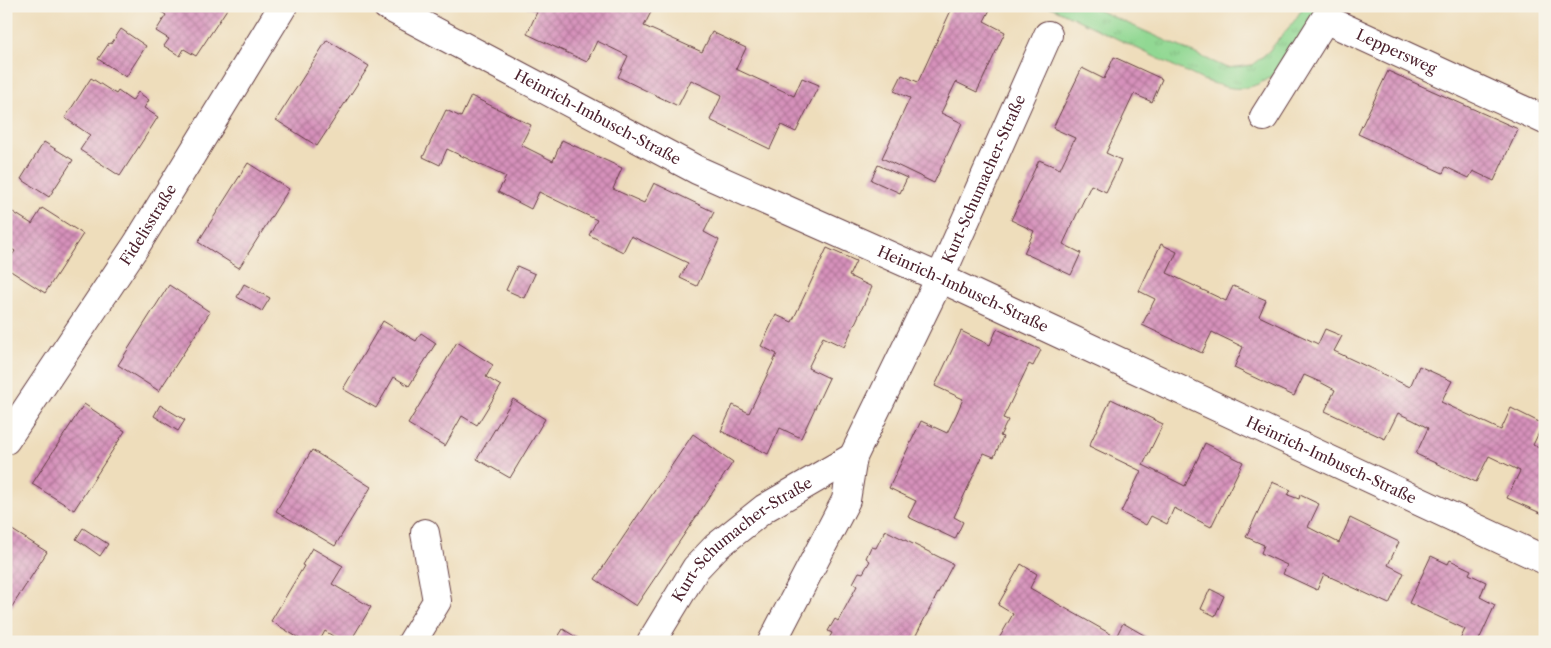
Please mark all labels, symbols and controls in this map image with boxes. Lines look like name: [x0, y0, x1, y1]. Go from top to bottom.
street label: Leppersweg: [1353, 25, 1440, 78]
street label: Heinrich-Imbusch-Straße: [511, 65, 684, 169]
street label: Kurt-Schumacher-Straße: [938, 92, 1029, 266]
street label: Fidelisstraße: [115, 180, 180, 269]
street label: Heinrich-Imbusch-Straße: [875, 241, 1051, 336]
street label: Heinrich-Imbusch-Straße: [1243, 412, 1419, 508]
street label: Kurt-Schumacher-Straße: [668, 473, 815, 605]

